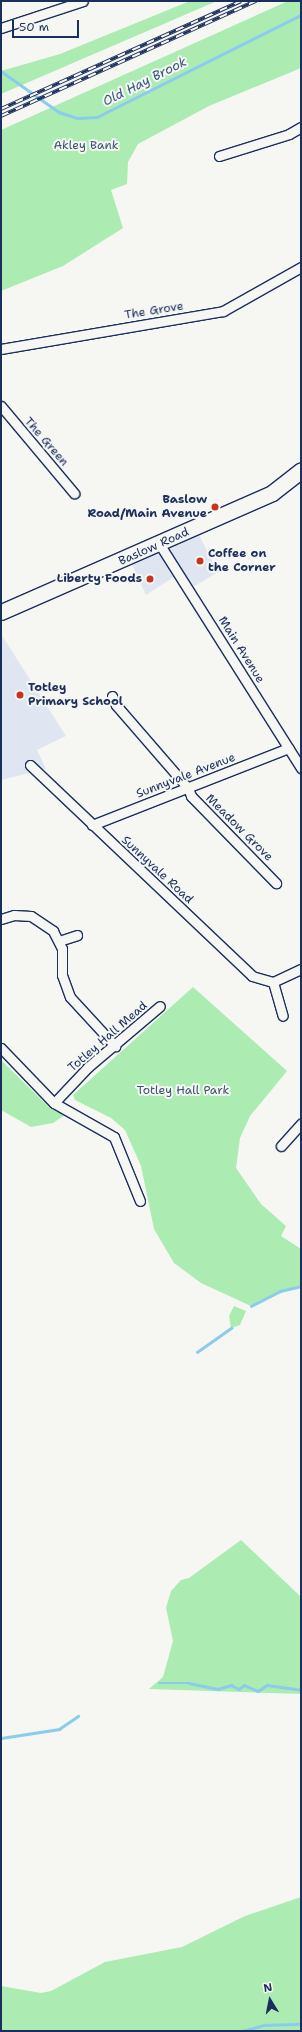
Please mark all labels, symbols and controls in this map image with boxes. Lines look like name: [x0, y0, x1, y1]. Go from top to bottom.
scale bar: [14, 12, 81, 38]
text: 50 m: [19, 19, 49, 35]
water label: Old Hay Brook: [100, 54, 190, 110]
park label: Akley Bank: [53, 139, 119, 153]
street label: The Grove: [124, 299, 184, 323]
street label: The Green: [21, 415, 71, 469]
place label: Baslow Road/Main Avenue: [87, 493, 207, 521]
marker: Baslow Road/Main Avenue: [210, 502, 220, 512]
street label: Baslow Road: [117, 525, 191, 569]
place label: Coffee on the Corner: [208, 547, 276, 575]
marker: Coffee on the Corner: [195, 556, 205, 566]
place label: Liberty Foods: [57, 572, 142, 586]
marker: Liberty Foods: [145, 574, 155, 584]
street label: Main Avenue: [215, 614, 267, 686]
place label: Totley Primary School: [28, 681, 123, 709]
marker: Totley Primary School: [15, 690, 25, 700]
street label: Sunnyvale Avenue: [134, 750, 238, 802]
street label: Meadow Grove: [202, 791, 276, 865]
street label: Sunnyvale Road: [118, 833, 196, 907]
street label: Totley Hall Mead: [66, 999, 150, 1075]
park label: Totley Hall Park: [137, 1084, 229, 1098]
north arrow: [250, 1980, 290, 2020]
text: N: [262, 1980, 273, 1996]

